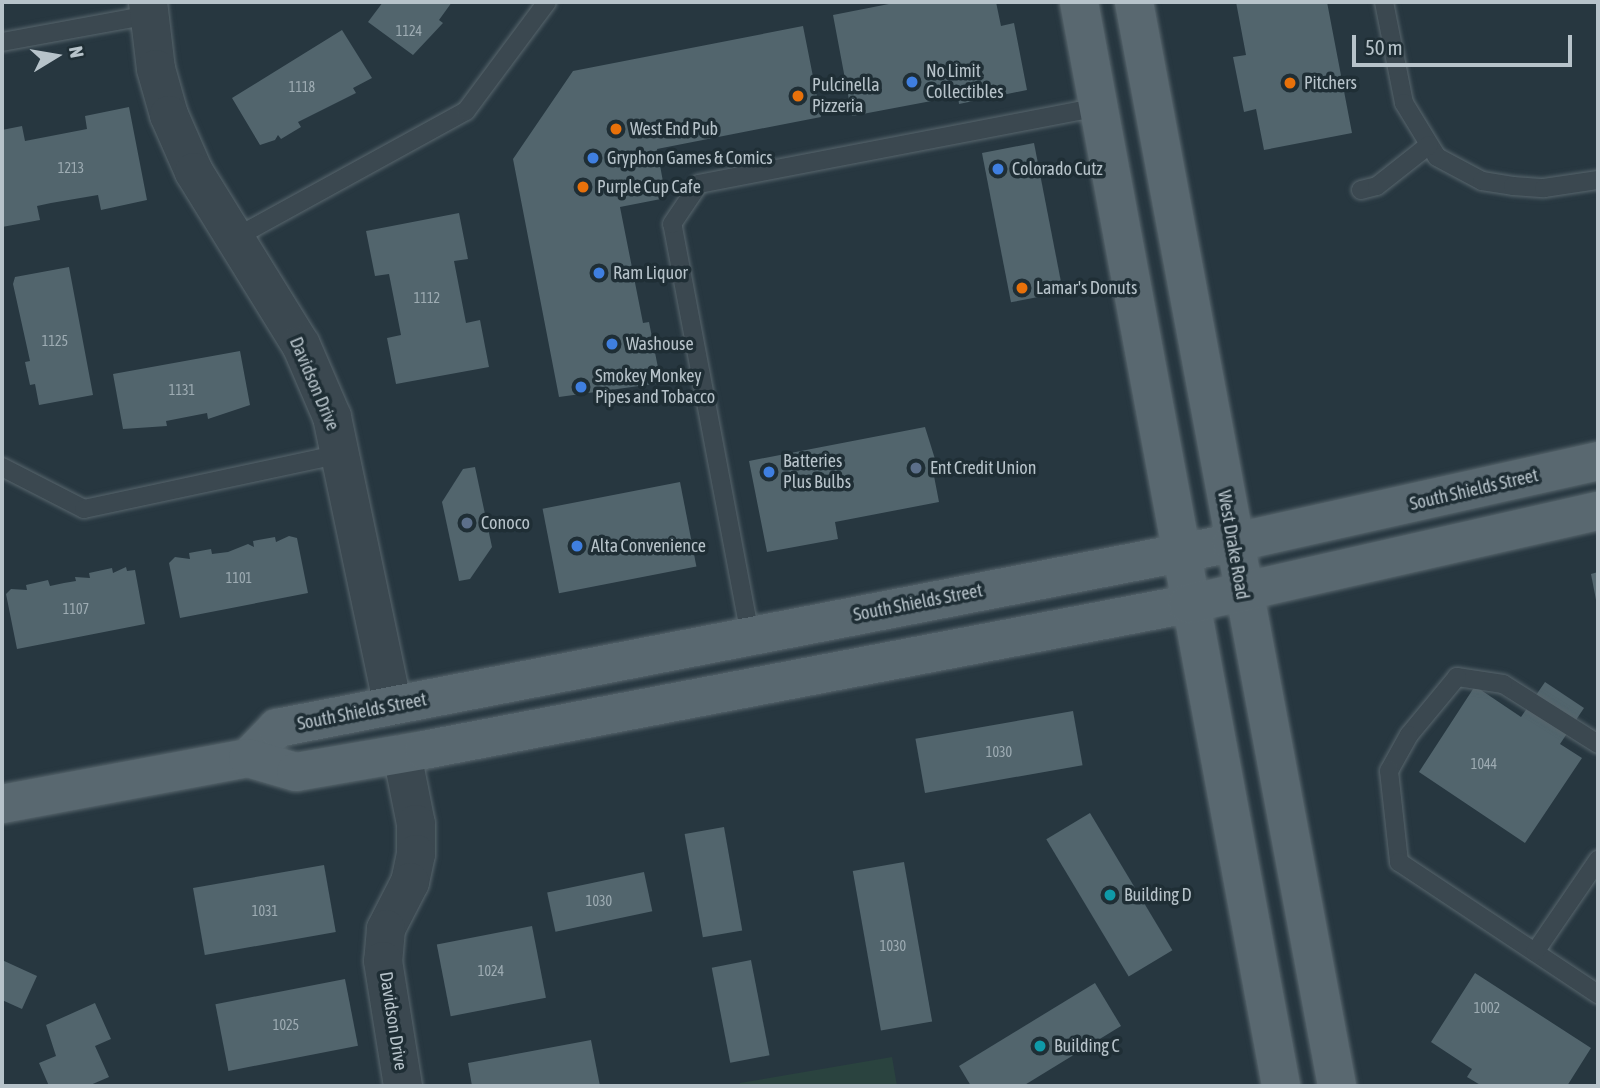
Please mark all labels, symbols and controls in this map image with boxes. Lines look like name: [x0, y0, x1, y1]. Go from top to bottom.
north arrow: [21, 21, 91, 91]
scale bar: [1355, 21, 1576, 65]
house number: 1124: [396, 23, 422, 39]
text: 50 m: [1365, 35, 1403, 59]
text: N: [65, 44, 88, 60]
place label: No Limit Collectibles: [926, 61, 1004, 104]
place label: Pitchers: [1304, 72, 1357, 94]
marker: No Limit Collectibles: [904, 74, 920, 90]
place label: Pulcinella Pizzeria: [812, 75, 880, 118]
marker: Pitchers: [1282, 75, 1298, 91]
house number: 1118: [289, 79, 315, 95]
marker: Pulcinella Pizzeria: [790, 88, 806, 104]
place label: West End Pub: [630, 118, 718, 140]
marker: West End Pub: [608, 121, 624, 137]
place label: Gryphon Games & Comics: [607, 147, 773, 169]
marker: Gryphon Games & Comics: [585, 150, 601, 166]
place label: Colorado Cutz: [1012, 158, 1103, 180]
house number: 1213: [58, 160, 84, 176]
marker: Colorado Cutz: [990, 161, 1006, 177]
place label: Purple Cup Cafe: [597, 176, 701, 198]
marker: Purple Cup Cafe: [575, 179, 591, 195]
place label: Ram Liquor: [613, 262, 688, 284]
marker: Ram Liquor: [591, 265, 607, 281]
place label: Lamar's Donuts: [1036, 277, 1137, 299]
marker: Lamar's Donuts: [1014, 280, 1030, 296]
house number: 1112: [414, 290, 440, 306]
house number: 1125: [42, 333, 68, 349]
place label: Washouse: [626, 333, 694, 355]
street label: Davidson Drive: [285, 334, 343, 434]
marker: Washouse: [604, 336, 620, 352]
place label: Smokey Monkey Pipes and Tobacco: [595, 366, 715, 408]
marker: Smokey Monkey Pipes and Tobacco: [573, 379, 589, 395]
house number: 1131: [169, 382, 195, 398]
place label: Batteries Plus Bulbs: [783, 451, 851, 494]
place label: Ent Credit Union: [930, 457, 1037, 479]
marker: Ent Credit Union: [908, 460, 924, 476]
marker: Batteries Plus Bulbs: [761, 464, 777, 480]
street label: South Shields Street: [1408, 465, 1540, 515]
street label: West Drake Road: [1213, 489, 1253, 601]
place label: Conoco: [481, 512, 530, 534]
marker: Conoco: [459, 515, 475, 531]
place label: Alta Convenience: [591, 535, 706, 557]
marker: Alta Convenience: [569, 538, 585, 554]
house number: 1101: [226, 570, 252, 586]
street label: South Shields Street: [852, 580, 984, 626]
house number: 1107: [63, 601, 89, 617]
street label: South Shields Street: [296, 689, 428, 735]
house number: 1030: [986, 744, 1012, 760]
house number: 1044: [1471, 756, 1497, 772]
place label: Building D: [1124, 884, 1192, 906]
marker: Building D: [1102, 887, 1118, 903]
house number: 1030: [586, 893, 612, 909]
house number: 1031: [252, 903, 278, 919]
house number: 1030: [880, 938, 906, 954]
house number: 1024: [478, 963, 504, 979]
street label: Davidson Drive: [375, 970, 411, 1072]
house number: 1002: [1474, 1000, 1500, 1016]
house number: 1025: [273, 1017, 299, 1033]
place label: Building C: [1054, 1035, 1120, 1057]
marker: Building C: [1032, 1038, 1048, 1054]

